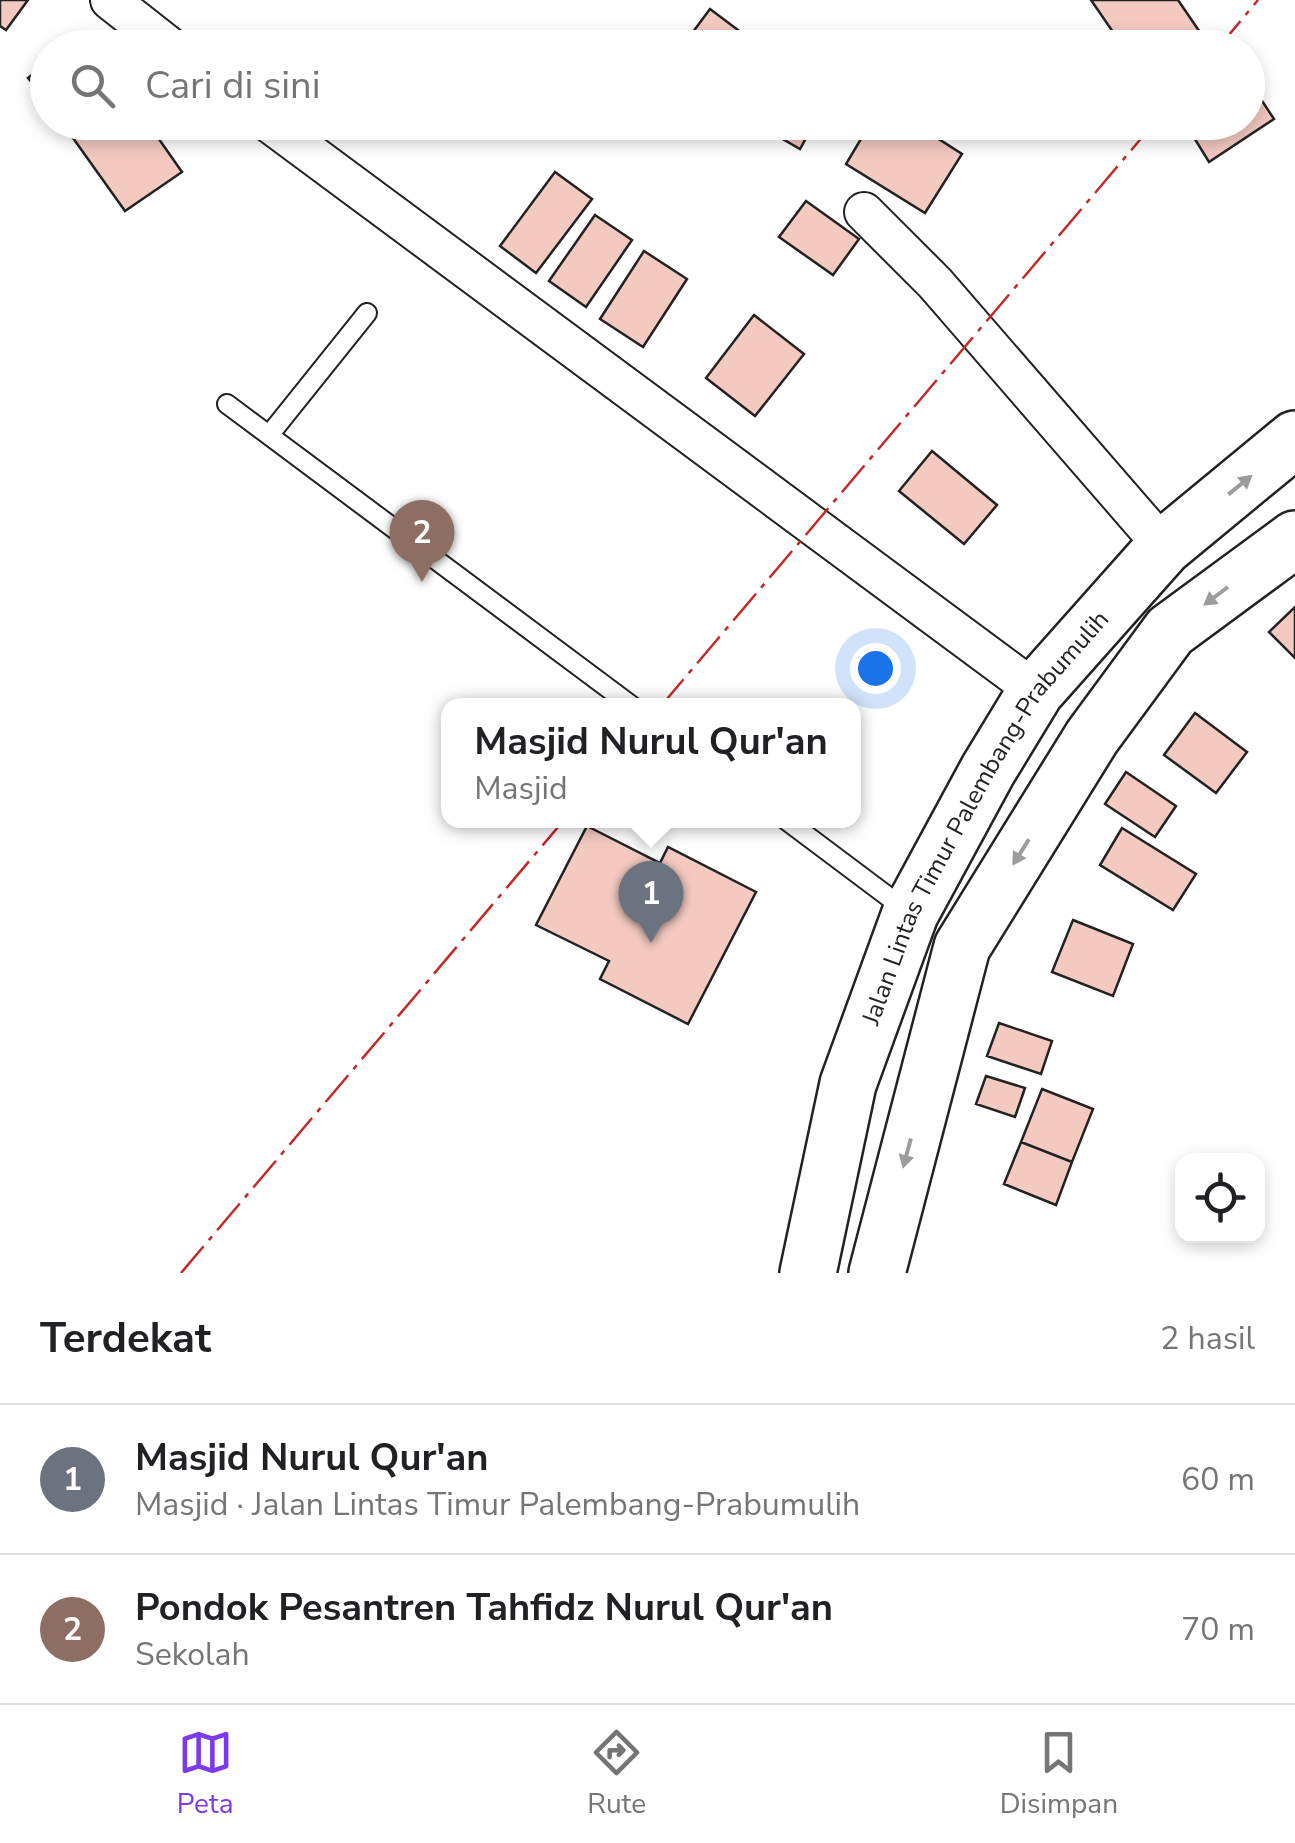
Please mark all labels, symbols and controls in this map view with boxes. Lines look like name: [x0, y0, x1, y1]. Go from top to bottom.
search box: [30, 30, 1265, 140]
icon: search: [65, 58, 120, 113]
text: Cari di sini: [145, 60, 321, 111]
one-way arrow: [1227, 475, 1252, 496]
pin: 2: [390, 500, 454, 582]
one-way arrow: [1203, 585, 1229, 606]
street label: Jalan Lintas Timur Palembang-Prabumulih: [854, 603, 1117, 1031]
your location: [850, 643, 901, 694]
popup: [441, 698, 861, 828]
text: Masjid Nurul Qur'an: [474, 716, 828, 767]
text: Masjid: [474, 767, 568, 810]
one-way arrow: [1013, 838, 1030, 866]
pin: 1: [618, 860, 684, 943]
one-way arrow: [899, 1138, 915, 1169]
map controls: [1175, 1153, 1265, 1243]
button: locate: [1175, 1153, 1265, 1243]
text: Terdekat: [40, 1310, 211, 1367]
text: 2 hasil: [1160, 1317, 1255, 1360]
text: Masjid Nurul Qur'an: [135, 1432, 489, 1483]
text: 1: [63, 1458, 82, 1501]
text: 60 m: [1181, 1458, 1255, 1501]
text: Masjid · Jalan Lintas Timur Palembang-Prabumulih: [135, 1483, 860, 1526]
text: Pondok Pesantren Tahfidz Nurul Qur'an: [135, 1582, 833, 1633]
text: 2: [63, 1608, 82, 1651]
text: 70 m: [1181, 1608, 1255, 1651]
text: Sekolah: [135, 1633, 250, 1676]
tab: Peta: [177, 1725, 233, 1823]
tab: Rute: [587, 1725, 646, 1823]
tab: Disimpan: [1000, 1725, 1118, 1823]

